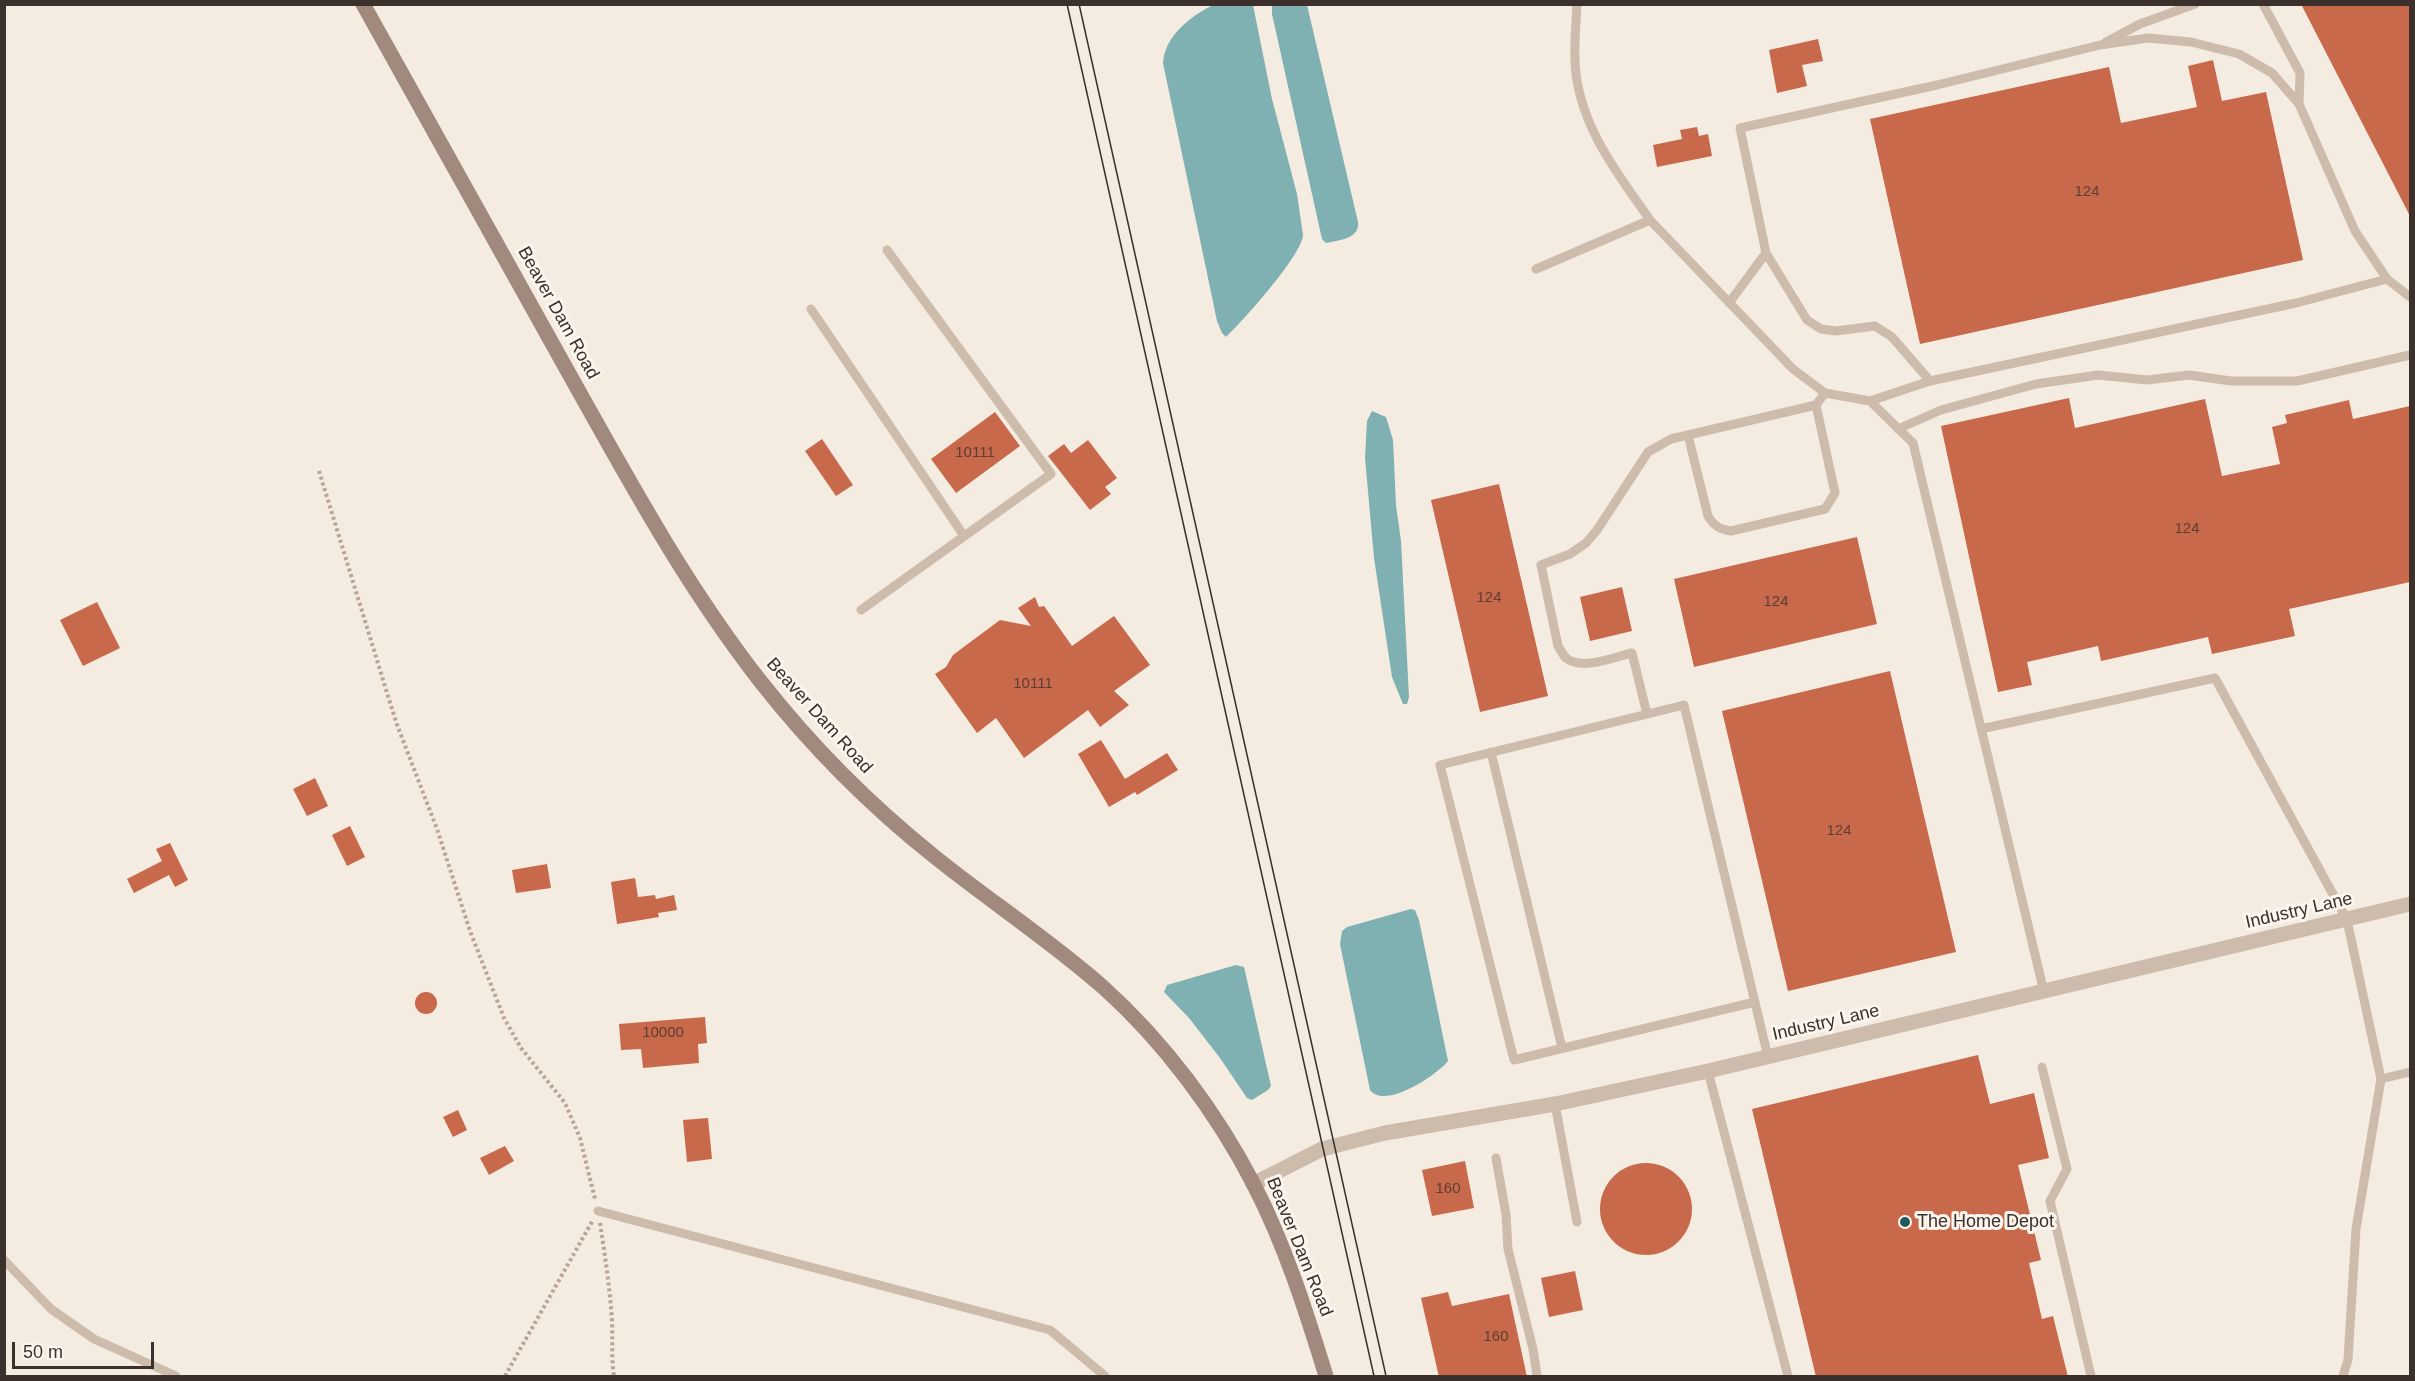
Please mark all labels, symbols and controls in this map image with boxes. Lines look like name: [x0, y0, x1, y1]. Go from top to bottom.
house number: 124: [2074, 183, 2100, 201]
street label: Beaver Dam Road: [513, 243, 603, 383]
house number: 10111: [955, 444, 995, 462]
house number: 124: [2174, 520, 2200, 538]
house number: 124: [1476, 589, 1502, 607]
house number: 124: [1763, 593, 1789, 611]
street label: Beaver Dam Road: [761, 654, 877, 778]
house number: 10111: [1013, 675, 1053, 693]
house number: 124: [1826, 822, 1852, 840]
street label: Industry Lane: [2243, 888, 2355, 934]
street label: Industry Lane: [1770, 1000, 1882, 1046]
house number: 10000: [642, 1024, 684, 1042]
street label: Beaver Dam Road: [1261, 1174, 1337, 1320]
house number: 160: [1435, 1180, 1461, 1198]
place label: The Home Depot: [1917, 1211, 2054, 1233]
marker: The Home Depot: [1898, 1215, 1912, 1229]
house number: 160: [1483, 1328, 1509, 1346]
scale bar: [15, 1330, 158, 1368]
text: 50 m: [23, 1342, 63, 1362]

